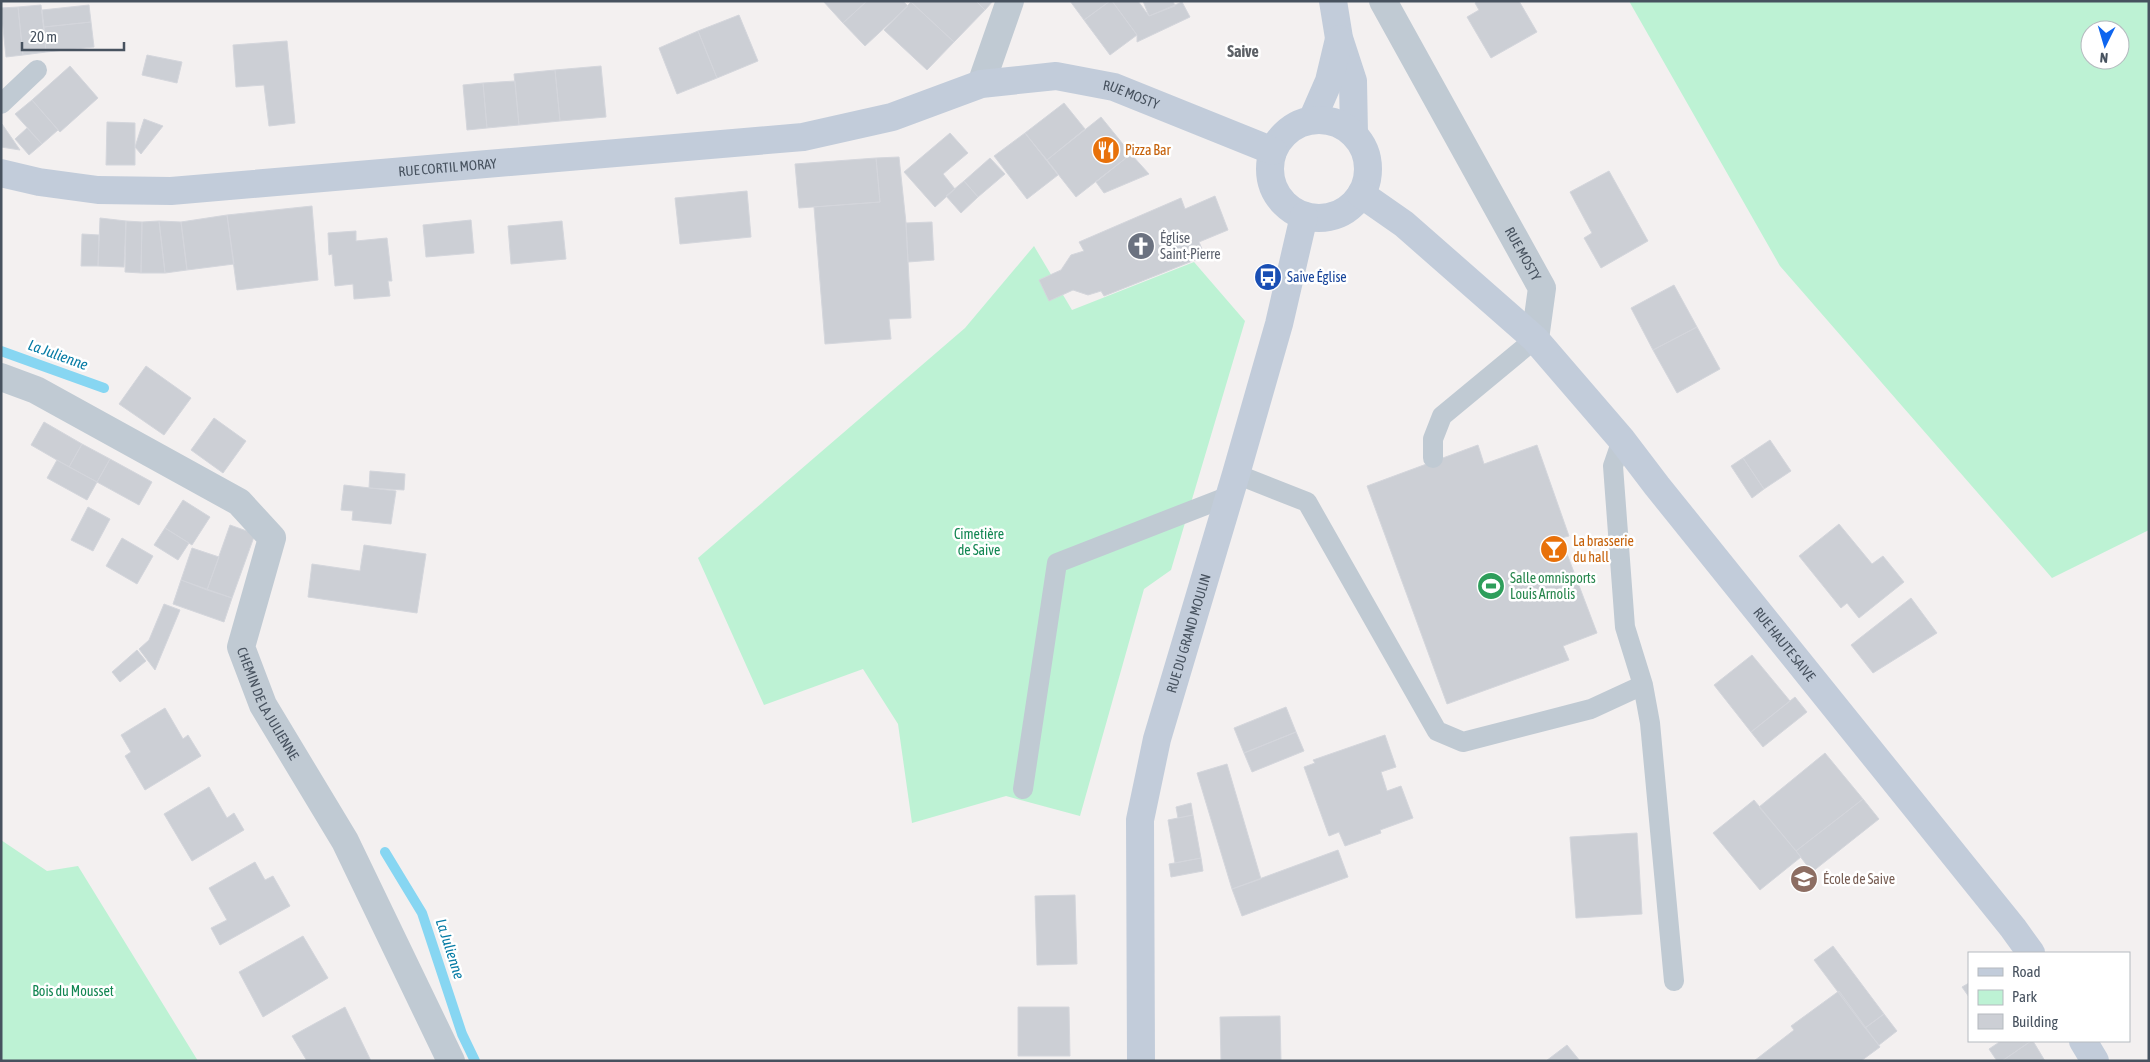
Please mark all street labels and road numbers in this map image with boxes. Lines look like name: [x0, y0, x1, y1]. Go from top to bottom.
street label: RUE MOSTY: [1102, 77, 1162, 113]
street label: RUE CORTIL MORAY: [398, 155, 498, 180]
street label: RUE MOSTY: [1502, 224, 1545, 284]
street label: RUE DU GRAND MOULIN: [1163, 572, 1214, 695]
street label: RUE HAUTE SAIVE: [1750, 604, 1819, 684]
street label: CHEMIN DE LA JULIENNE: [234, 645, 302, 763]

